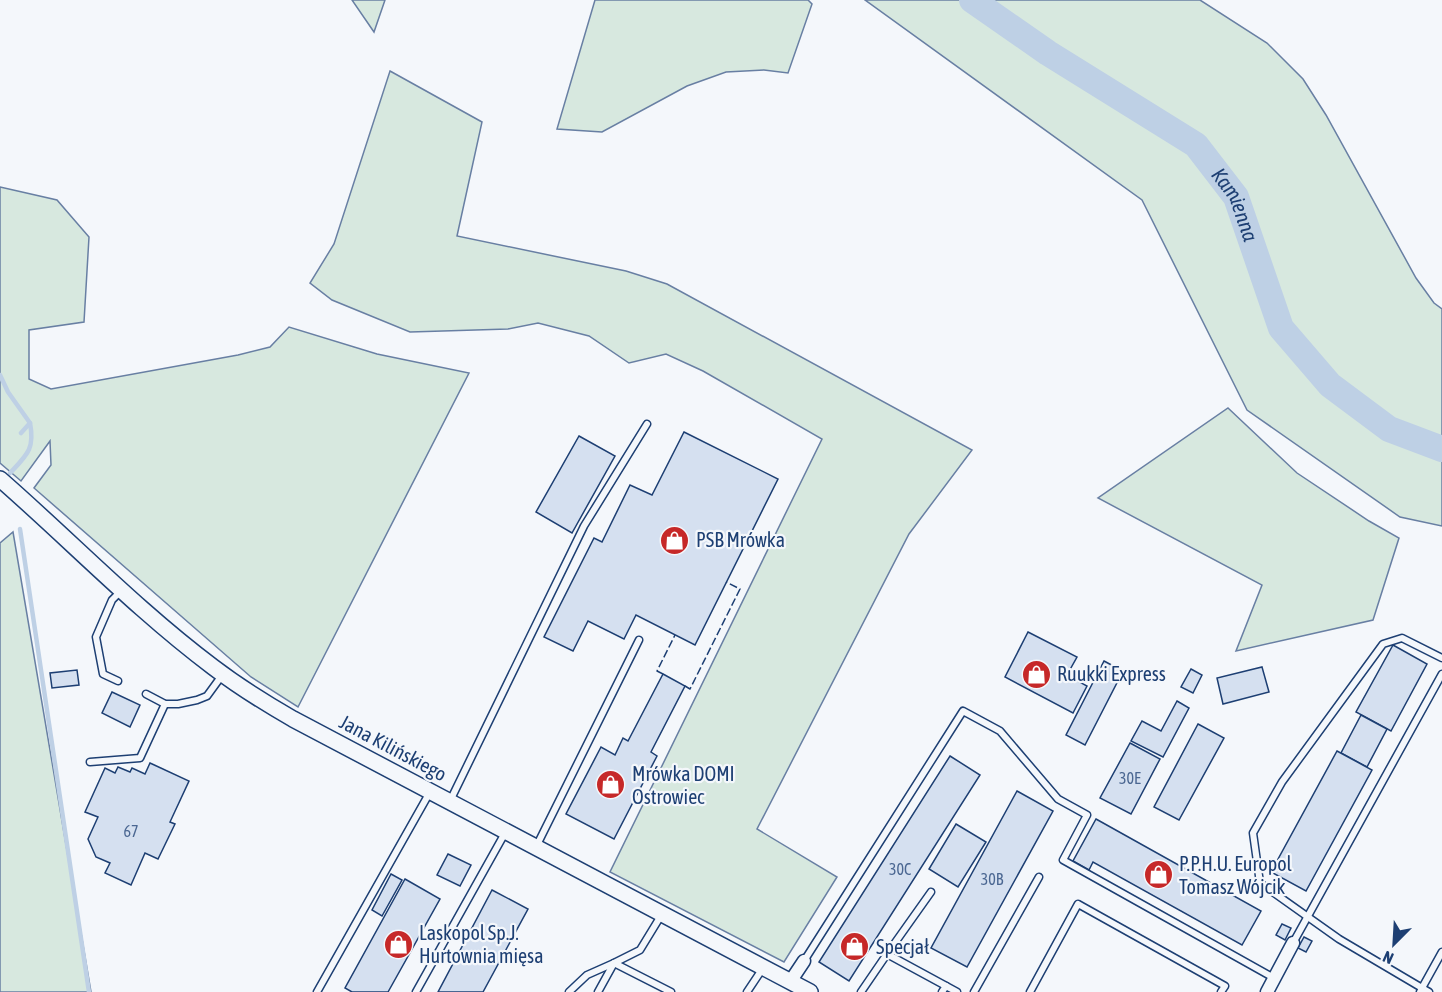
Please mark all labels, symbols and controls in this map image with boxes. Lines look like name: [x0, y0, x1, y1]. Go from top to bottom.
water label: Kamienna: [1207, 163, 1263, 244]
shop icon: PSB Mrówka: [659, 524, 691, 556]
place label: PSB Mrówka: [696, 528, 785, 551]
shop icon: Ruukki Express: [1020, 658, 1052, 690]
place label: Ruukki Express: [1057, 662, 1166, 685]
street label: Jana Kilińskiego: [336, 710, 451, 785]
place label: Mrówka DOMI Ostrowiec: [632, 762, 735, 808]
shop icon: Mrówka DOMI Ostrowiec: [595, 769, 627, 801]
house number: 30E: [1119, 769, 1141, 787]
house number: 67: [123, 822, 139, 840]
place label: P.P.H.U. Europol Tomasz Wójcik: [1179, 852, 1293, 898]
shop icon: P.P.H.U. Europol Tomasz Wójcik: [1142, 859, 1174, 891]
house number: 30C: [889, 860, 911, 878]
house number: 30B: [981, 870, 1004, 888]
north arrow: [1364, 914, 1424, 974]
place label: Laskopol Sp.J. Hurtownia mięsa: [419, 921, 543, 967]
shop icon: Laskopol Sp.J. Hurtownia mięsa: [382, 928, 414, 960]
shop icon: Specjał: [839, 931, 871, 963]
place label: Specjał: [876, 935, 930, 958]
text: N: [1380, 948, 1396, 968]

